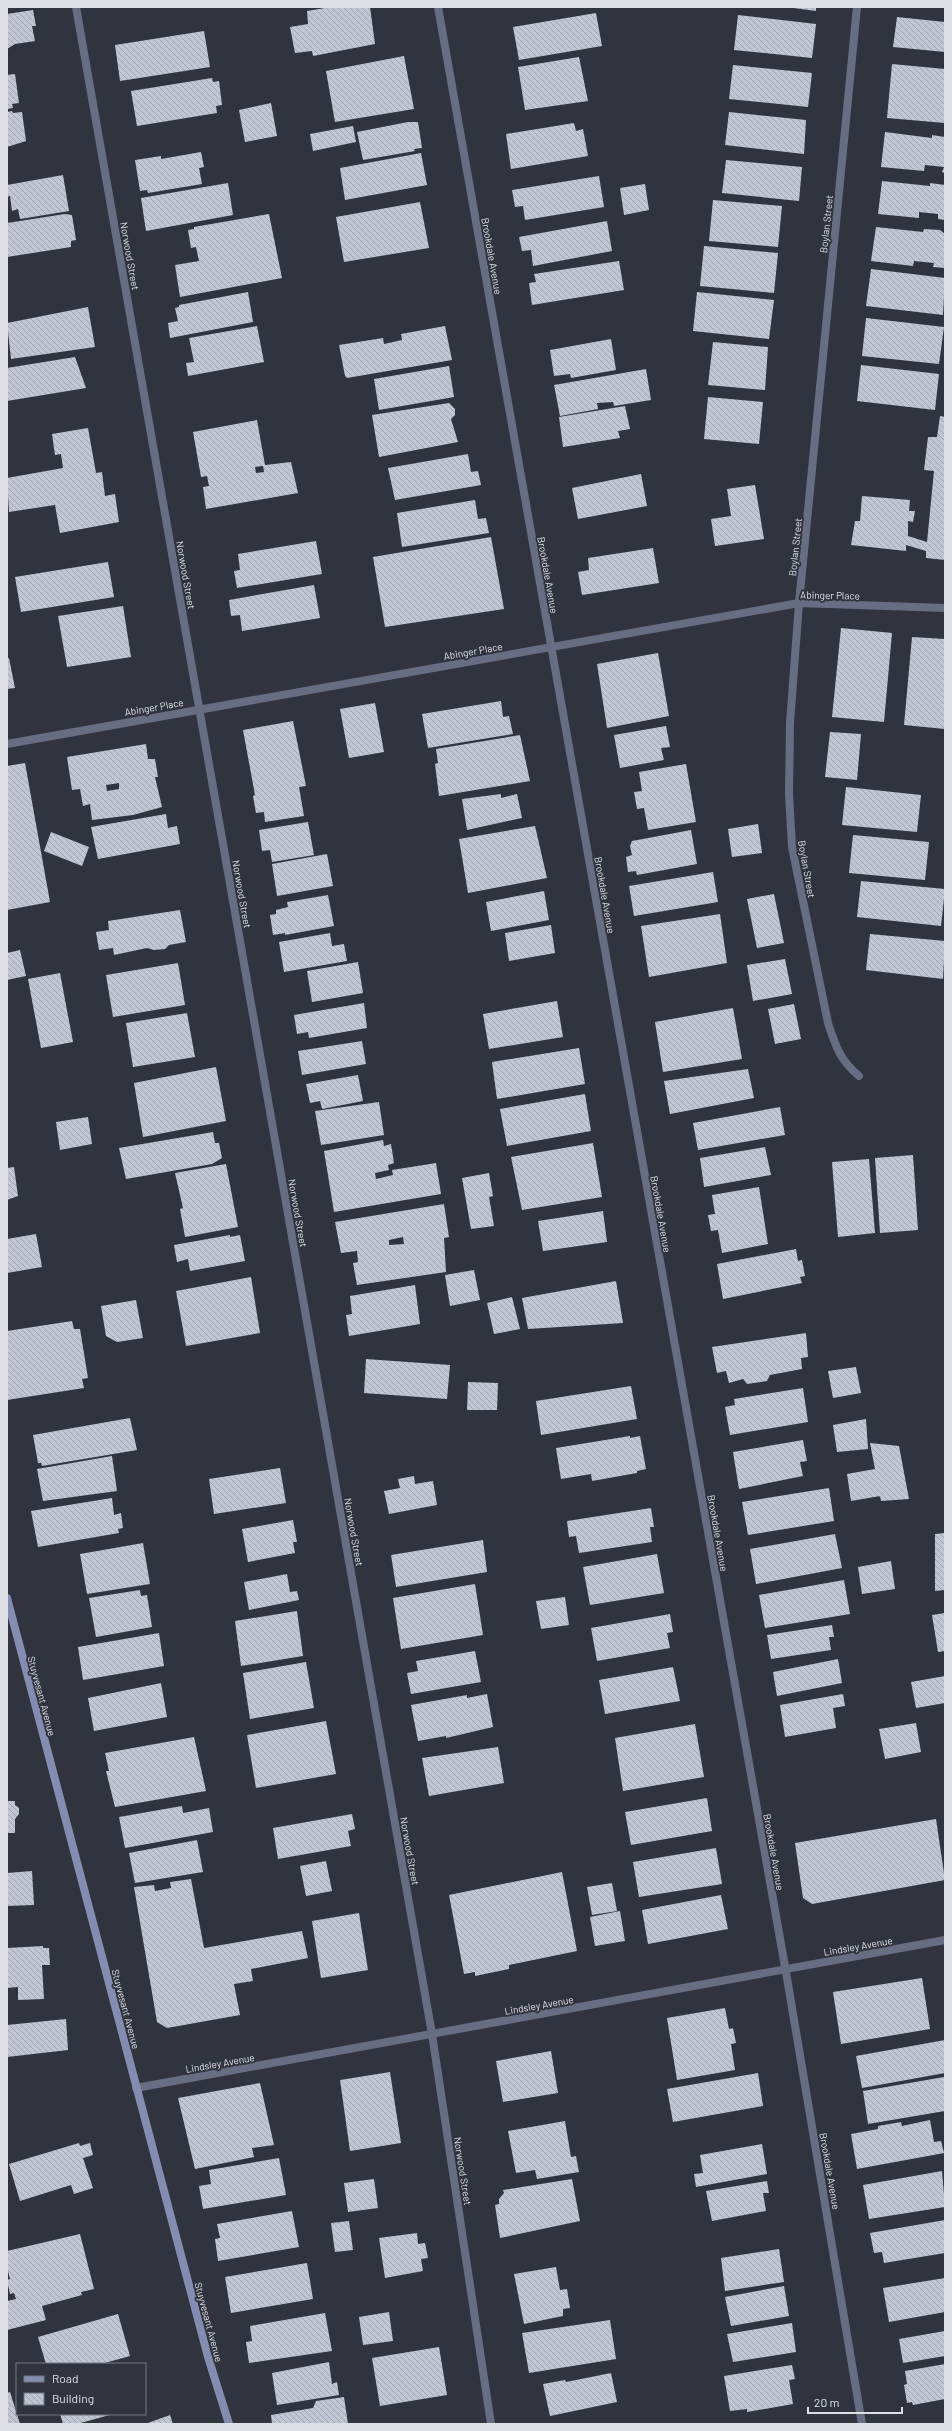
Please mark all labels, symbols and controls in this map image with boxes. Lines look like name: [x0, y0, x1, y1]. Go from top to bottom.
street label: Boylan Street: [817, 194, 835, 254]
street label: Brookdale Avenue: [479, 217, 505, 295]
street label: Norwood Street: [118, 221, 142, 291]
street label: Boylan Street: [786, 517, 804, 577]
street label: Brookdale Avenue: [535, 536, 561, 614]
street label: Norwood Street: [174, 540, 198, 610]
street label: Abinger Place: [800, 588, 860, 602]
street label: Abinger Place: [443, 640, 503, 662]
street label: Abinger Place: [124, 696, 184, 718]
street label: Boylan Street: [796, 839, 818, 899]
street label: Brookdale Avenue: [592, 856, 618, 934]
street label: Norwood Street: [230, 859, 254, 929]
street label: Brookdale Avenue: [648, 1175, 674, 1253]
street label: Norwood Street: [286, 1178, 310, 1248]
street label: Brookdale Avenue: [705, 1494, 731, 1572]
street label: Norwood Street: [342, 1497, 366, 1567]
street label: Stuyvesant Avenue: [26, 1655, 58, 1737]
street label: Brookdale Avenue: [761, 1813, 787, 1891]
street label: Norwood Street: [398, 1816, 422, 1886]
street label: Lindsley Avenue: [823, 1934, 893, 1958]
street label: Stuyvesant Avenue: [110, 1968, 142, 2050]
street label: Lindsley Avenue: [504, 1993, 574, 2017]
street label: Lindsley Avenue: [185, 2051, 255, 2075]
street label: Brookdale Avenue: [817, 2132, 843, 2210]
street label: Norwood Street: [452, 2136, 474, 2206]
street label: Stuyvesant Avenue: [193, 2281, 225, 2363]
legend: [16, 2363, 146, 2415]
text: Road: [52, 2371, 79, 2385]
scale bar: [808, 2389, 902, 2415]
text: Building: [52, 2391, 94, 2405]
text: 20 m: [814, 2395, 840, 2409]

